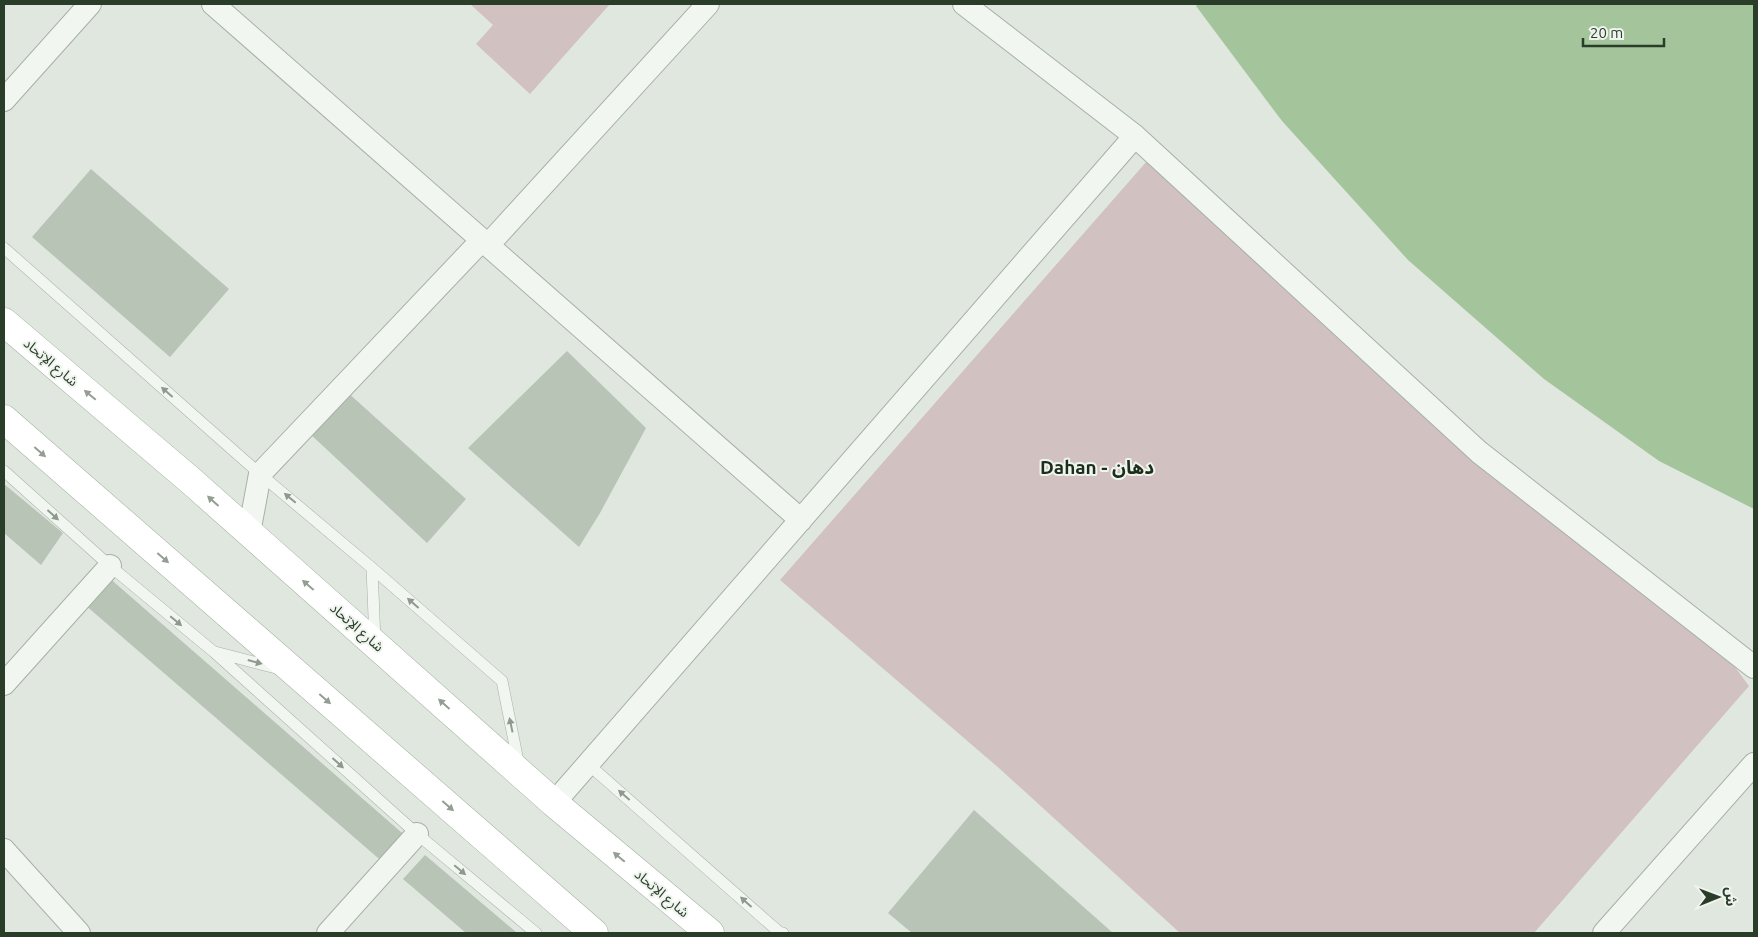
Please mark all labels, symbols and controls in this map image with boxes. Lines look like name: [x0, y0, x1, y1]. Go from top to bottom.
scale bar: [1583, 15, 1664, 47]
text: 20 m: [1590, 24, 1623, 41]
street label: شارع الإتحاد: [19, 335, 81, 392]
one-way arrow: [160, 386, 173, 397]
one-way arrow: [83, 389, 96, 400]
one-way arrow: [34, 446, 47, 457]
district label: Dahan - دهان: [1040, 456, 1154, 478]
one-way arrow: [283, 493, 296, 504]
one-way arrow: [207, 495, 219, 507]
one-way arrow: [47, 509, 59, 521]
one-way arrow: [156, 553, 169, 564]
one-way arrow: [303, 579, 315, 591]
one-way arrow: [407, 598, 420, 609]
street label: شارع الإتحاد: [325, 599, 387, 657]
one-way arrow: [170, 615, 183, 626]
one-way arrow: [247, 659, 262, 667]
one-way arrow: [319, 693, 331, 705]
one-way arrow: [438, 698, 450, 710]
one-way arrow: [507, 717, 515, 732]
one-way arrow: [331, 757, 343, 769]
one-way arrow: [618, 790, 630, 801]
one-way arrow: [442, 800, 454, 811]
one-way arrow: [613, 851, 625, 863]
one-way arrow: [453, 864, 466, 875]
street label: شارع الإتحاد: [630, 866, 692, 923]
north arrow: [1693, 872, 1743, 922]
text: ش: [1723, 887, 1739, 907]
one-way arrow: [739, 897, 752, 908]

